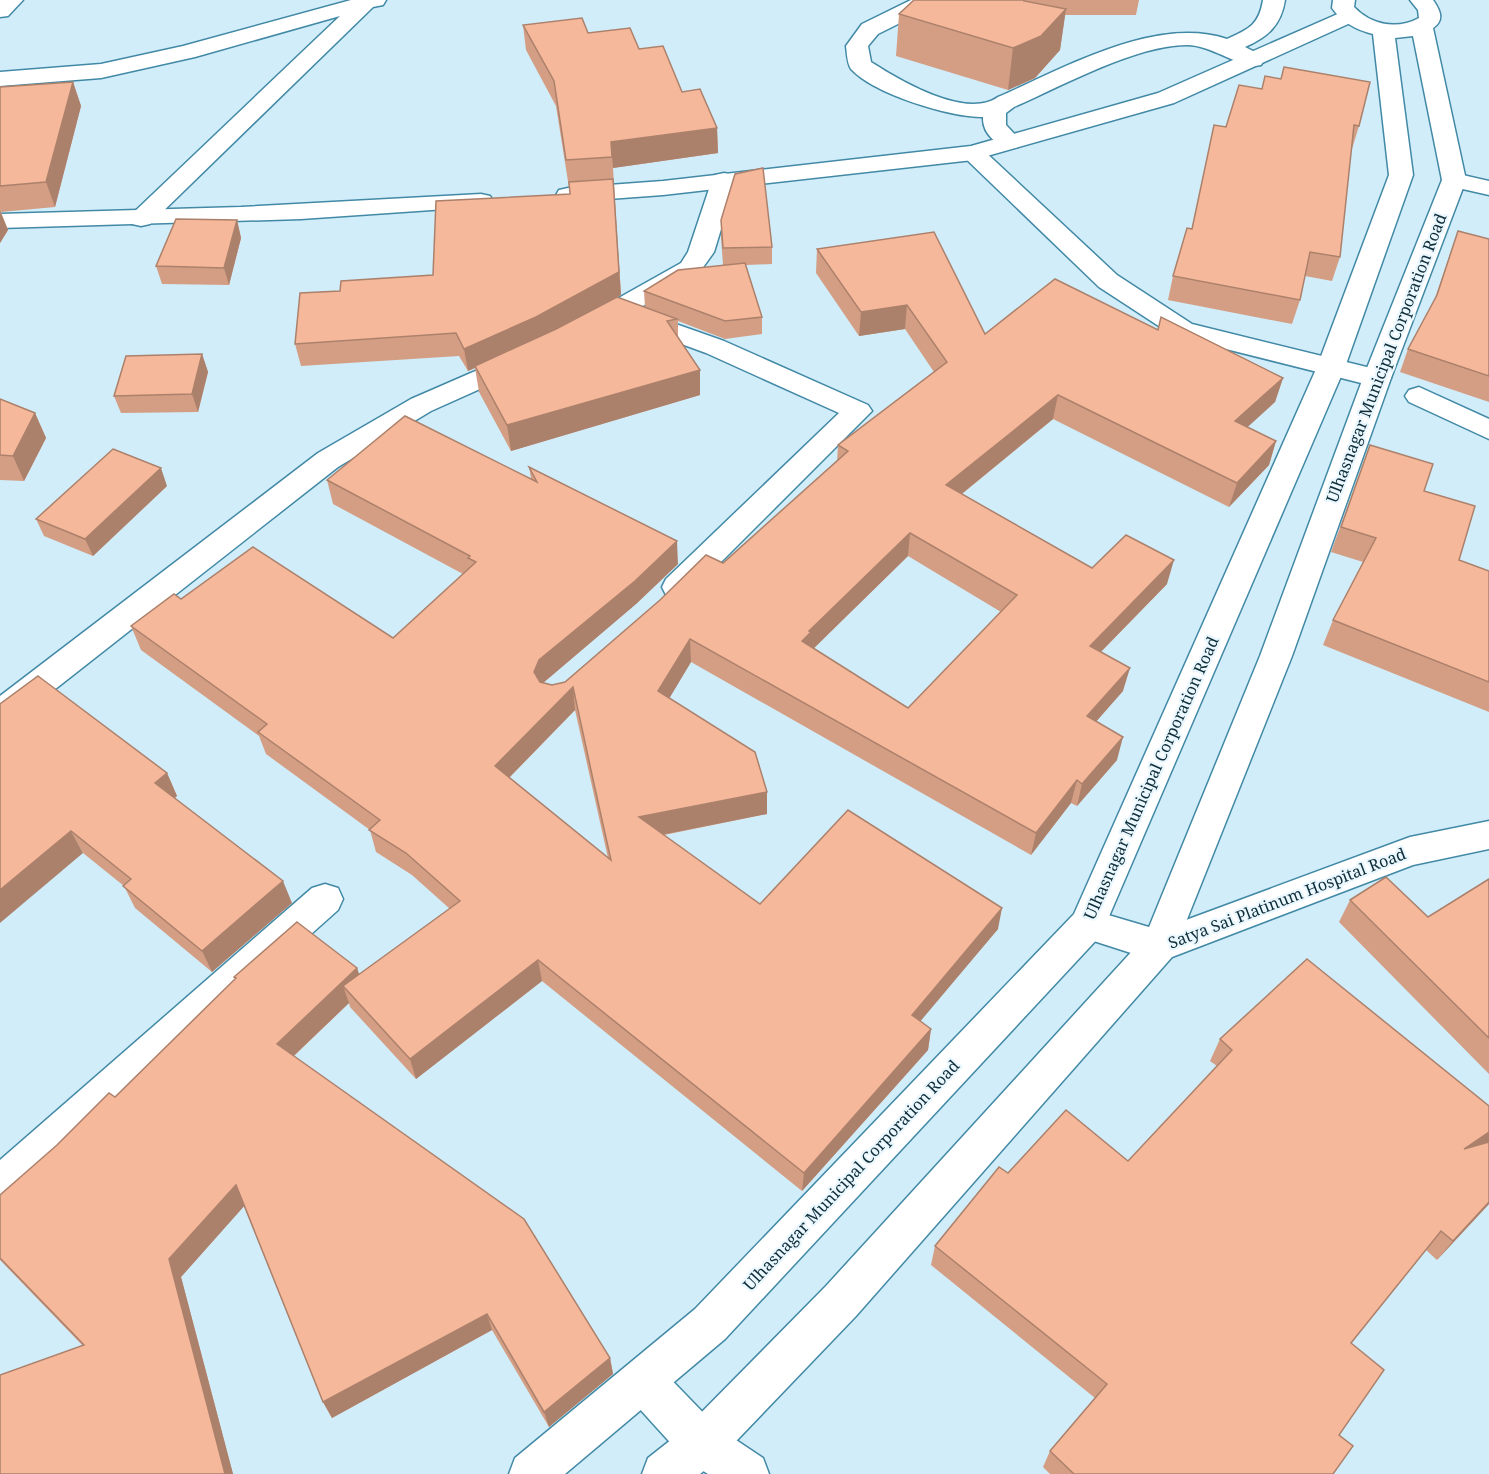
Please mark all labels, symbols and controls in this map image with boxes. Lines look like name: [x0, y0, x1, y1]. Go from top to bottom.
street label: Ulhasnagar Municipal Corporation Road: [1321, 210, 1452, 506]
street label: Ulhasnagar Municipal Corporation Road: [1078, 633, 1224, 923]
street label: Satya Sai Platinum Hospital Road: [1165, 842, 1409, 954]
street label: Ulhasnagar Municipal Corporation Road: [738, 1055, 964, 1295]

